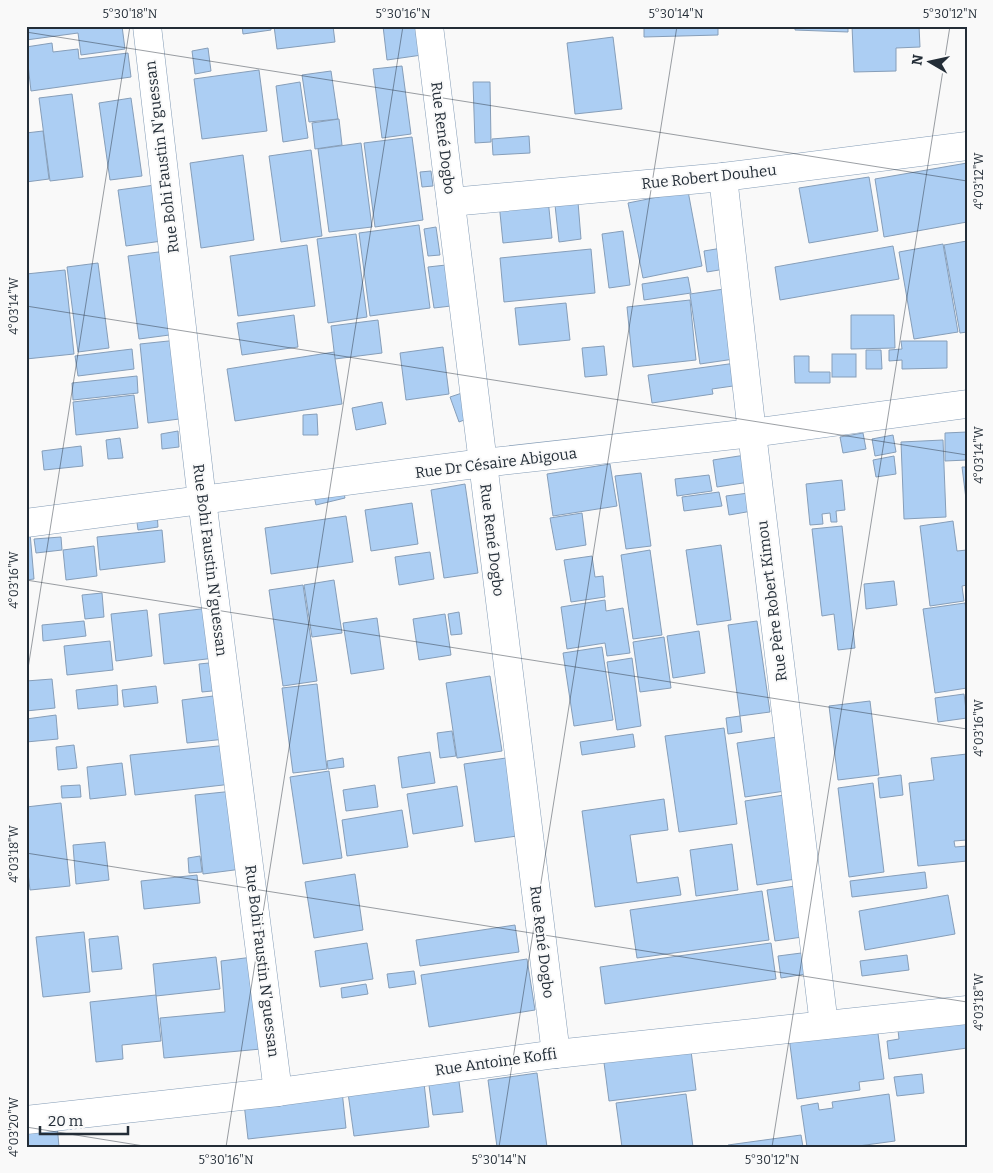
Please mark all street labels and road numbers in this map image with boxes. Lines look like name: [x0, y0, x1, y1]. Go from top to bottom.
street label: Rue Bohi Faustin N'guessan: [141, 59, 183, 254]
street label: Rue René Dogbo: [427, 81, 459, 195]
street label: Rue Robert Douheu: [641, 161, 777, 193]
street label: Rue Dr Césaire Abigoua: [414, 444, 578, 482]
street label: Rue Bohi Faustin N'guessan: [189, 463, 231, 658]
street label: Rue René Dogbo: [476, 483, 508, 597]
street label: Rue Père Robert Kimou: [753, 520, 791, 682]
street label: Rue Bohi Faustin N'guessan: [241, 864, 283, 1059]
street label: Rue René Dogbo: [526, 885, 558, 999]
street label: Rue Antoine Koffi: [434, 1044, 559, 1079]

